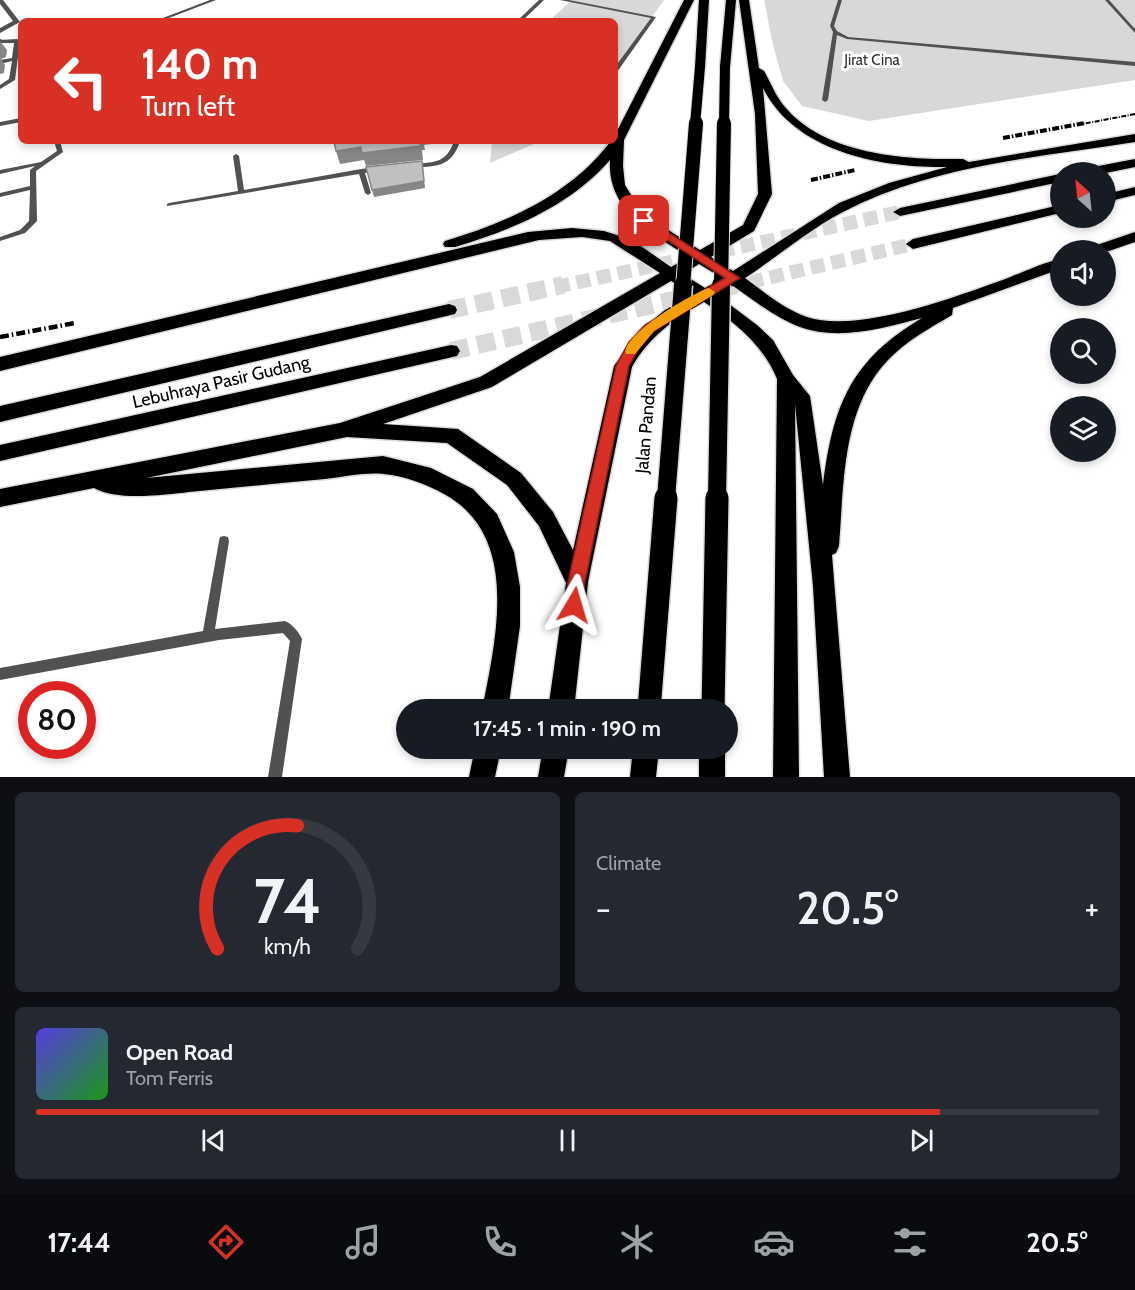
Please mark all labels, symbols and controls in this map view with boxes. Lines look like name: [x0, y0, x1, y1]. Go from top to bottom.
text: 140 m: [141, 38, 258, 90]
icon: left: [42, 42, 120, 120]
park label: Jirat Cina: [843, 51, 901, 69]
text: Turn left: [141, 90, 235, 123]
north arrow: [1050, 162, 1116, 228]
map controls: [1050, 162, 1116, 462]
pin: [618, 195, 669, 246]
icon: arrive: [627, 204, 660, 237]
button: sound: [1050, 240, 1116, 306]
button: search: [1050, 318, 1116, 384]
street label: Lebuhraya Pasir Gudang: [130, 351, 313, 413]
street label: Jalan Pandan: [631, 375, 661, 476]
button: layers: [1050, 396, 1116, 462]
position arrow: [542, 573, 606, 637]
speed limit sign: 80: [18, 681, 96, 759]
text: 17:45 · 1 min · 190 m: [473, 715, 661, 742]
text: Climate: [596, 851, 661, 875]
text: 74: [253, 863, 322, 939]
text: 20.5°: [797, 881, 898, 935]
text: −: [596, 888, 611, 928]
text: +: [1084, 888, 1099, 928]
text: km/h: [264, 933, 311, 959]
text: Open Road: [126, 1039, 233, 1066]
text: Tom Ferris: [126, 1066, 213, 1090]
icon: previous: [197, 1124, 230, 1157]
icon: pause: [551, 1124, 584, 1157]
icon: next: [905, 1124, 938, 1157]
icon: directions: [205, 1221, 247, 1263]
icon: music: [342, 1221, 384, 1263]
icon: phone: [479, 1221, 521, 1263]
icon: climate: [616, 1221, 658, 1263]
icon: car: [753, 1221, 795, 1263]
icon: filters: [889, 1221, 931, 1263]
text: 17:44: [47, 1226, 111, 1259]
text: 20.5°: [1026, 1226, 1088, 1259]

